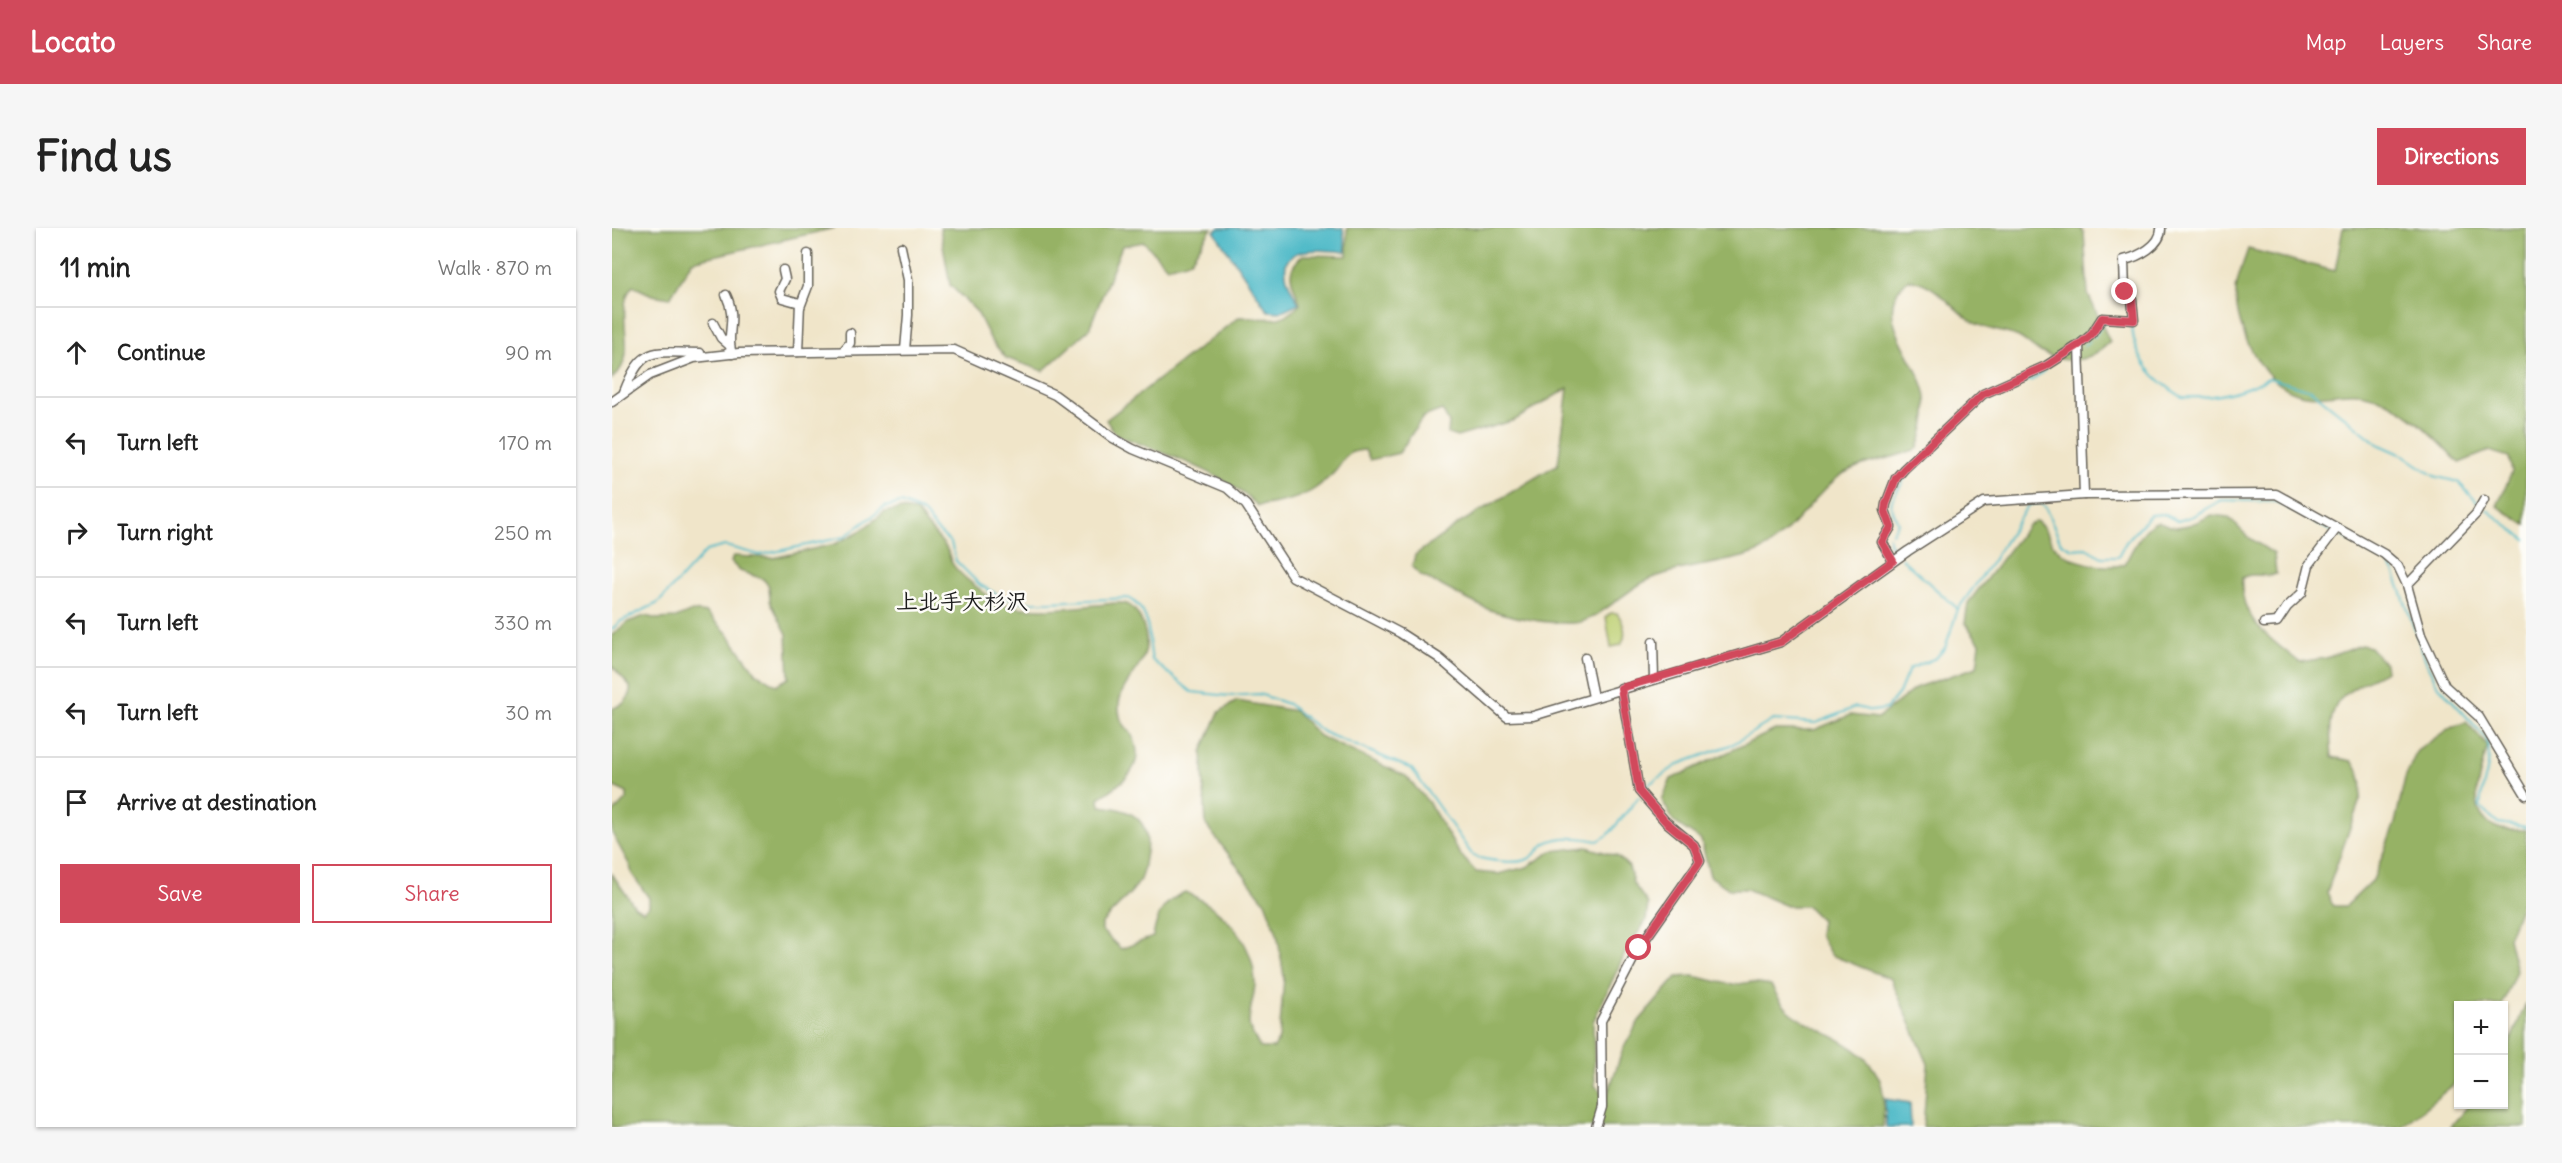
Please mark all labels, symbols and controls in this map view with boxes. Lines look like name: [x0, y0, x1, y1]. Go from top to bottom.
text: Locato: [30, 24, 116, 60]
text: Map: [2306, 29, 2346, 56]
text: Layers: [2379, 29, 2444, 56]
text: Share: [2477, 29, 2532, 56]
button: Directions: [2377, 128, 2526, 185]
text: Find us: [36, 130, 172, 182]
text: 11 min: [60, 251, 131, 284]
text: Walk · 870 m: [438, 255, 552, 280]
route end: [2111, 278, 2137, 304]
icon: ahead: [60, 336, 93, 369]
text: Continue: [117, 338, 206, 366]
text: 90 m: [505, 340, 552, 365]
icon: left: [60, 426, 93, 459]
text: Turn left: [117, 428, 198, 456]
text: 170 m: [499, 430, 552, 455]
icon: right: [60, 516, 93, 549]
text: Turn right: [117, 518, 213, 546]
text: 250 m: [494, 520, 552, 545]
district label: 上北手大杉沢: [896, 587, 1028, 615]
icon: left: [60, 606, 93, 639]
text: Turn left: [117, 608, 198, 636]
text: 330 m: [494, 610, 552, 635]
icon: left: [60, 696, 93, 729]
text: Turn left: [117, 698, 198, 726]
text: 30 m: [505, 700, 552, 725]
icon: arrive: [60, 786, 93, 819]
text: Arrive at destination: [117, 788, 317, 816]
button: Save: [60, 864, 300, 923]
button: Share: [312, 864, 552, 923]
route start: [1625, 934, 1651, 960]
map controls: [2454, 1001, 2508, 1109]
button: +: [2454, 1001, 2508, 1055]
button: −: [2454, 1055, 2508, 1109]

